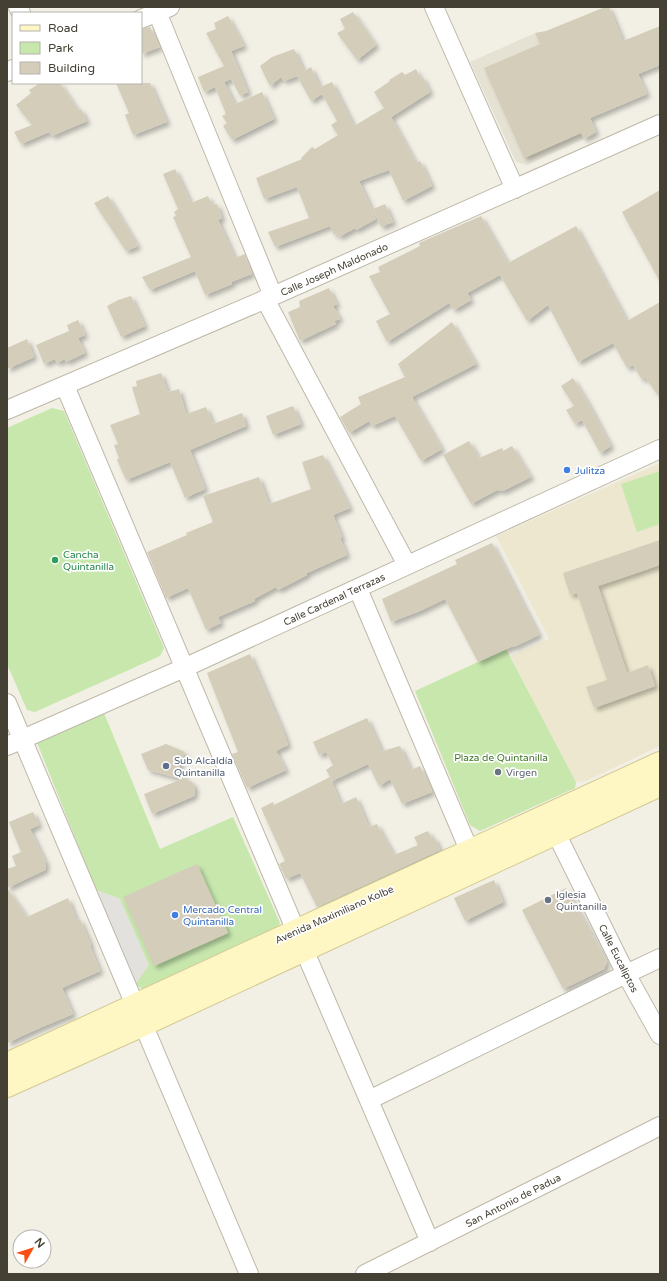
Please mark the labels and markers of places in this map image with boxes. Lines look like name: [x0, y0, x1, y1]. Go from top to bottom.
marker: Julitza: [562, 465, 572, 475]
place label: Julitza: [575, 465, 605, 477]
place label: Cancha Quintanilla: [63, 549, 114, 573]
marker: Cancha Quintanilla: [50, 555, 60, 565]
place label: Sub Alcaldía Quintanilla: [174, 755, 233, 779]
marker: Sub Alcaldía Quintanilla: [161, 761, 171, 771]
marker: Virgen: [493, 767, 503, 777]
place label: Virgen: [506, 767, 537, 779]
place label: Iglesia Quintanilla: [556, 889, 607, 913]
marker: Iglesia Quintanilla: [543, 895, 553, 905]
place label: Mercado Central Quintanilla: [183, 904, 262, 928]
marker: Mercado Central Quintanilla: [170, 910, 180, 920]

